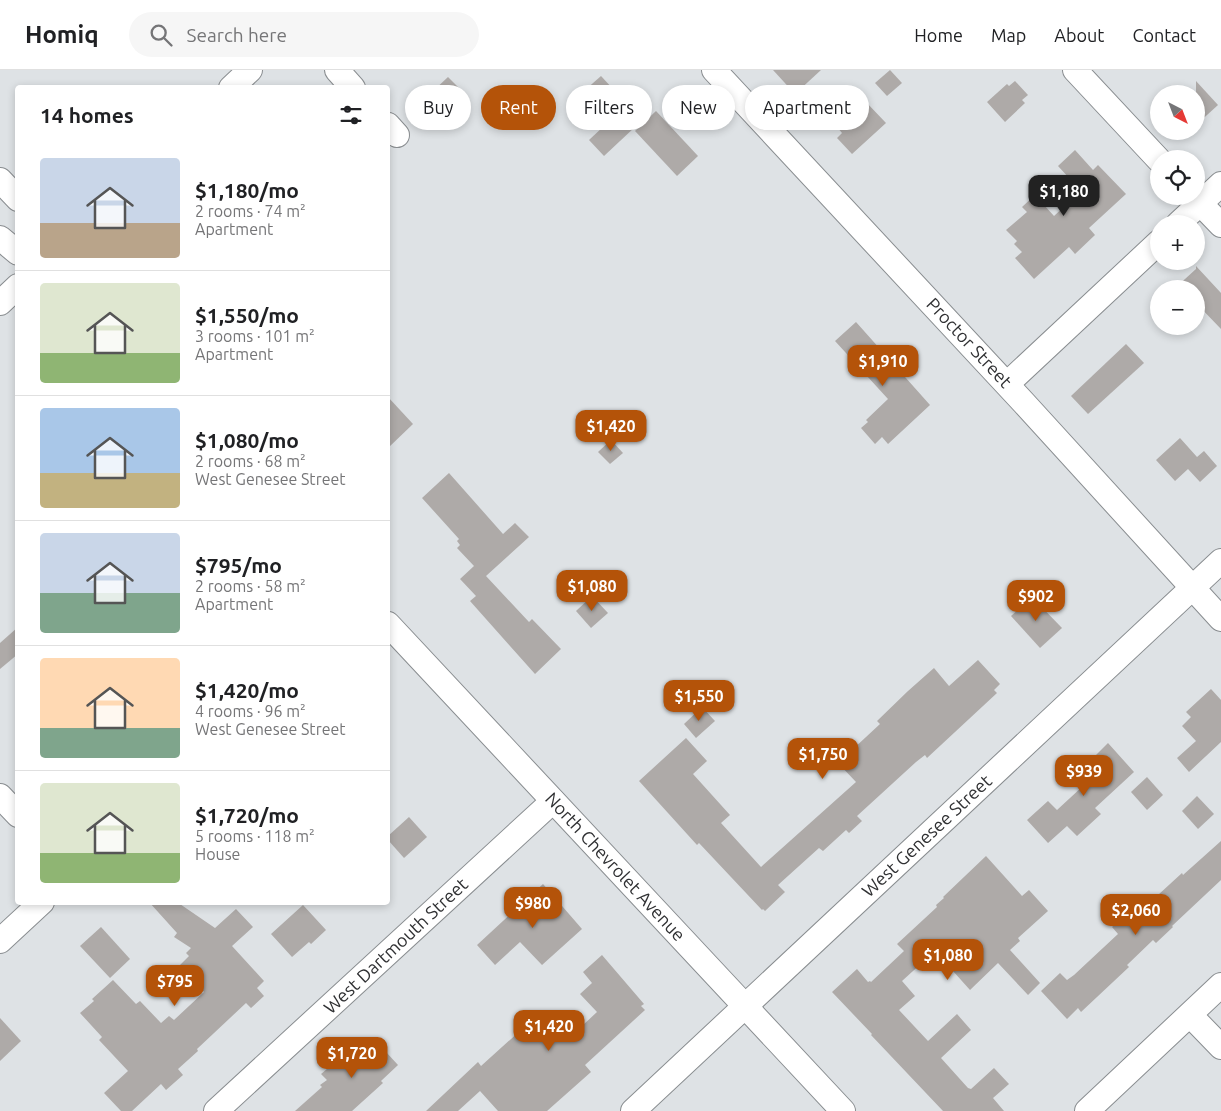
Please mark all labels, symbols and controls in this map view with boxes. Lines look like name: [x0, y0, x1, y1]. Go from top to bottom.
search box: [129, 12, 479, 57]
text: Homiq: [25, 21, 99, 48]
icon: search: [147, 21, 175, 49]
text: Search here: [187, 24, 287, 46]
text: Home: [914, 25, 963, 45]
text: Map: [991, 25, 1026, 45]
text: About: [1054, 25, 1104, 45]
text: Contact: [1132, 25, 1196, 45]
chip: Buy: [405, 85, 471, 130]
chip: Rent: [481, 85, 556, 130]
chip: Filters: [566, 85, 652, 130]
chip: New: [662, 85, 735, 130]
chip: Apartment: [745, 85, 869, 130]
north arrow: [1150, 85, 1205, 140]
map controls: [1150, 85, 1205, 335]
icon: filters: [337, 101, 365, 129]
text: 14 homes: [40, 103, 134, 127]
button: locate: [1150, 150, 1205, 205]
pin: $1,180: [1023, 174, 1105, 217]
icon: home: [80, 178, 140, 238]
text: $1,180/mo: [195, 178, 299, 202]
text: $1,180: [1039, 182, 1089, 200]
text: 2 rooms · 74 m²: [195, 202, 306, 220]
button: +: [1150, 215, 1205, 270]
text: Apartment: [195, 220, 273, 238]
button: −: [1150, 280, 1205, 335]
street label: Proctor Street: [923, 293, 1016, 391]
icon: home: [80, 303, 140, 363]
text: $1,550/mo: [195, 303, 299, 327]
text: 3 rooms · 101 m²: [195, 327, 315, 345]
pin: $1,910: [842, 344, 924, 387]
text: Apartment: [195, 345, 273, 363]
text: $1,910: [858, 352, 908, 370]
pin: $1,420: [570, 410, 652, 452]
text: $1,420: [586, 417, 636, 435]
icon: home: [80, 428, 140, 488]
text: $1,080/mo: [195, 428, 299, 452]
text: 2 rooms · 68 m²: [195, 452, 306, 470]
text: West Genesee Street: [195, 470, 346, 488]
icon: home: [80, 553, 140, 613]
text: $795/mo: [195, 553, 282, 577]
pin: $1,080: [551, 570, 633, 612]
text: 2 rooms · 58 m²: [195, 577, 306, 595]
text: $1,080: [567, 577, 617, 595]
pin: $902: [1006, 580, 1066, 622]
text: $902: [1018, 587, 1054, 605]
text: Apartment: [195, 595, 273, 613]
icon: home: [80, 678, 140, 738]
text: $1,420/mo: [195, 678, 299, 702]
pin: $1,550: [658, 680, 740, 722]
text: $1,550: [674, 687, 724, 705]
text: 4 rooms · 96 m²: [195, 702, 306, 720]
text: West Genesee Street: [195, 720, 346, 738]
pin: $1,750: [782, 738, 864, 780]
text: $1,750: [798, 745, 848, 763]
pin: $939: [1054, 754, 1114, 797]
text: $939: [1066, 762, 1102, 780]
street label: West Genesee Street: [858, 770, 995, 900]
street label: North Chevrolet Avenue: [542, 788, 690, 945]
icon: home: [80, 803, 140, 863]
text: $1,720/mo: [195, 803, 299, 827]
text: 5 rooms · 118 m²: [195, 827, 315, 845]
text: House: [195, 845, 240, 863]
street label: West Dartmouth Street: [319, 873, 471, 1017]
pin: $980: [503, 886, 563, 929]
text: $980: [515, 894, 551, 912]
pin: $2,060: [1095, 894, 1177, 936]
text: $2,060: [1111, 901, 1161, 919]
pin: $1,080: [907, 938, 989, 981]
text: $1,080: [923, 946, 973, 964]
pin: $795: [145, 964, 205, 1007]
text: $795: [157, 972, 193, 990]
pin: $1,420: [508, 1010, 590, 1052]
text: $1,420: [524, 1017, 574, 1035]
pin: $1,720: [311, 1036, 393, 1079]
text: $1,720: [327, 1044, 377, 1062]

